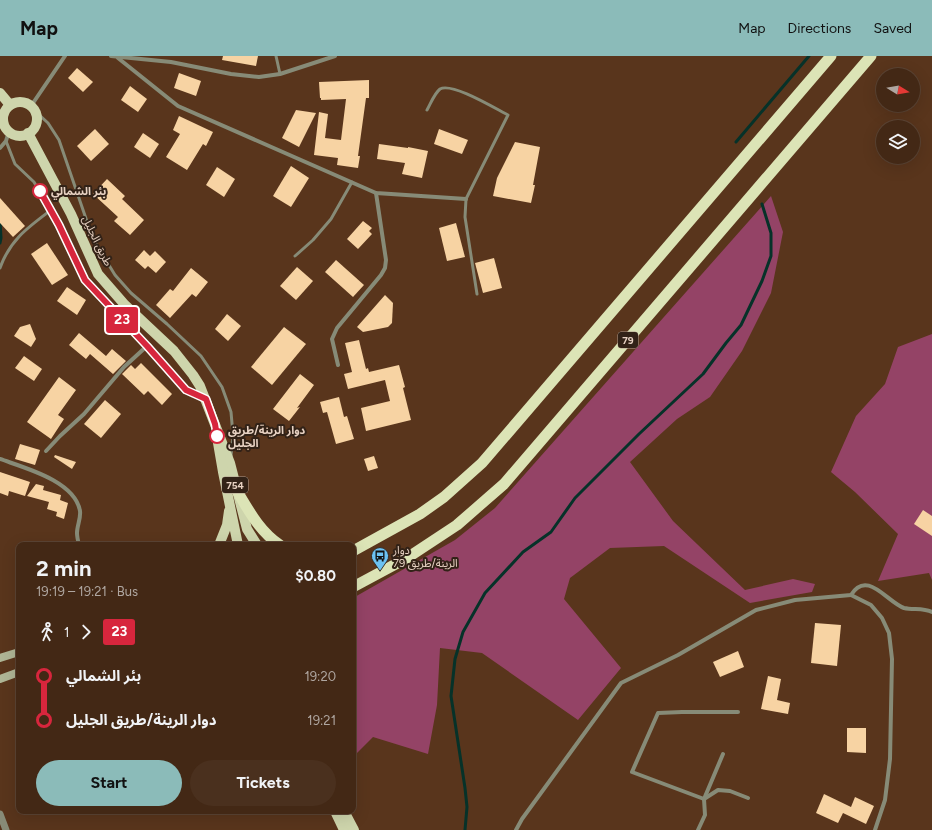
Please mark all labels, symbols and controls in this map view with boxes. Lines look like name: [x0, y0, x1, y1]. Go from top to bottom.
text: Map: [20, 17, 58, 40]
text: Map: [738, 20, 766, 37]
text: Directions: [788, 20, 851, 37]
text: Saved: [873, 20, 912, 37]
north arrow: [876, 68, 920, 112]
map controls: [876, 68, 920, 164]
button: layers: [876, 120, 920, 164]
marker: بئر الشمالي: [32, 183, 48, 199]
place label: بئر الشمالي: [51, 185, 106, 200]
street label: طريق الجليل: [79, 214, 115, 268]
line badge: 23: [104, 307, 140, 333]
text: 23: [114, 311, 130, 328]
road number: 79: [618, 332, 638, 348]
place label: دوار الرينة/طريق الجليل: [228, 424, 306, 450]
marker: دوار الرينة/طريق الجليل: [209, 428, 225, 444]
road number: 754: [222, 477, 248, 493]
place label: دوار الرينة/طريق 79: [392, 544, 458, 570]
bus stop icon: دوار الرينة/طريق 79: [370, 546, 390, 571]
text: 2 min: [36, 555, 91, 582]
text: $0.80: [295, 567, 336, 585]
text: 19:19 – 19:21 · Bus: [36, 584, 138, 599]
icon: walk: [36, 621, 58, 643]
icon: forward: [75, 621, 97, 643]
text: 23: [111, 623, 127, 640]
text: 1: [64, 625, 69, 640]
text: بئر الشمالي: [66, 667, 141, 685]
text: 19:20: [304, 669, 336, 684]
text: دوار الرينة/طريق الجليل: [66, 711, 217, 729]
text: 19:21: [307, 713, 336, 728]
button: Start: [36, 760, 182, 806]
button: Tickets: [190, 760, 336, 806]

